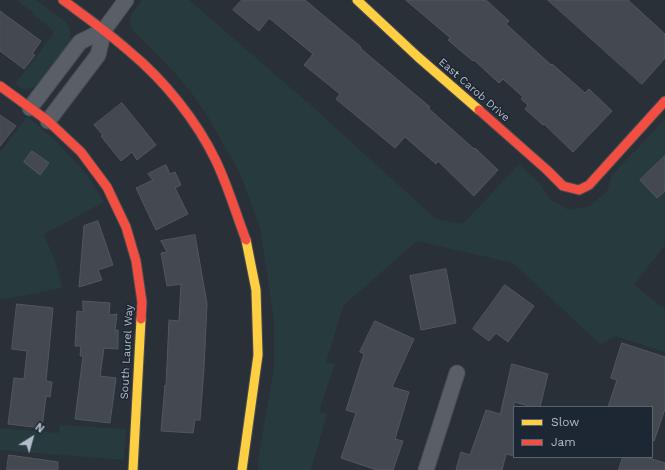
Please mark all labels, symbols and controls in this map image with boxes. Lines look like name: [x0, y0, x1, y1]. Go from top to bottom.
street label: East Carob Drive: [436, 55, 512, 125]
street label: South Laurel Way: [118, 304, 136, 400]
legend: [513, 406, 653, 458]
text: Slow: [551, 415, 579, 429]
north arrow: [12, 418, 52, 458]
text: N: [32, 420, 47, 436]
text: Jam: [551, 435, 576, 449]

